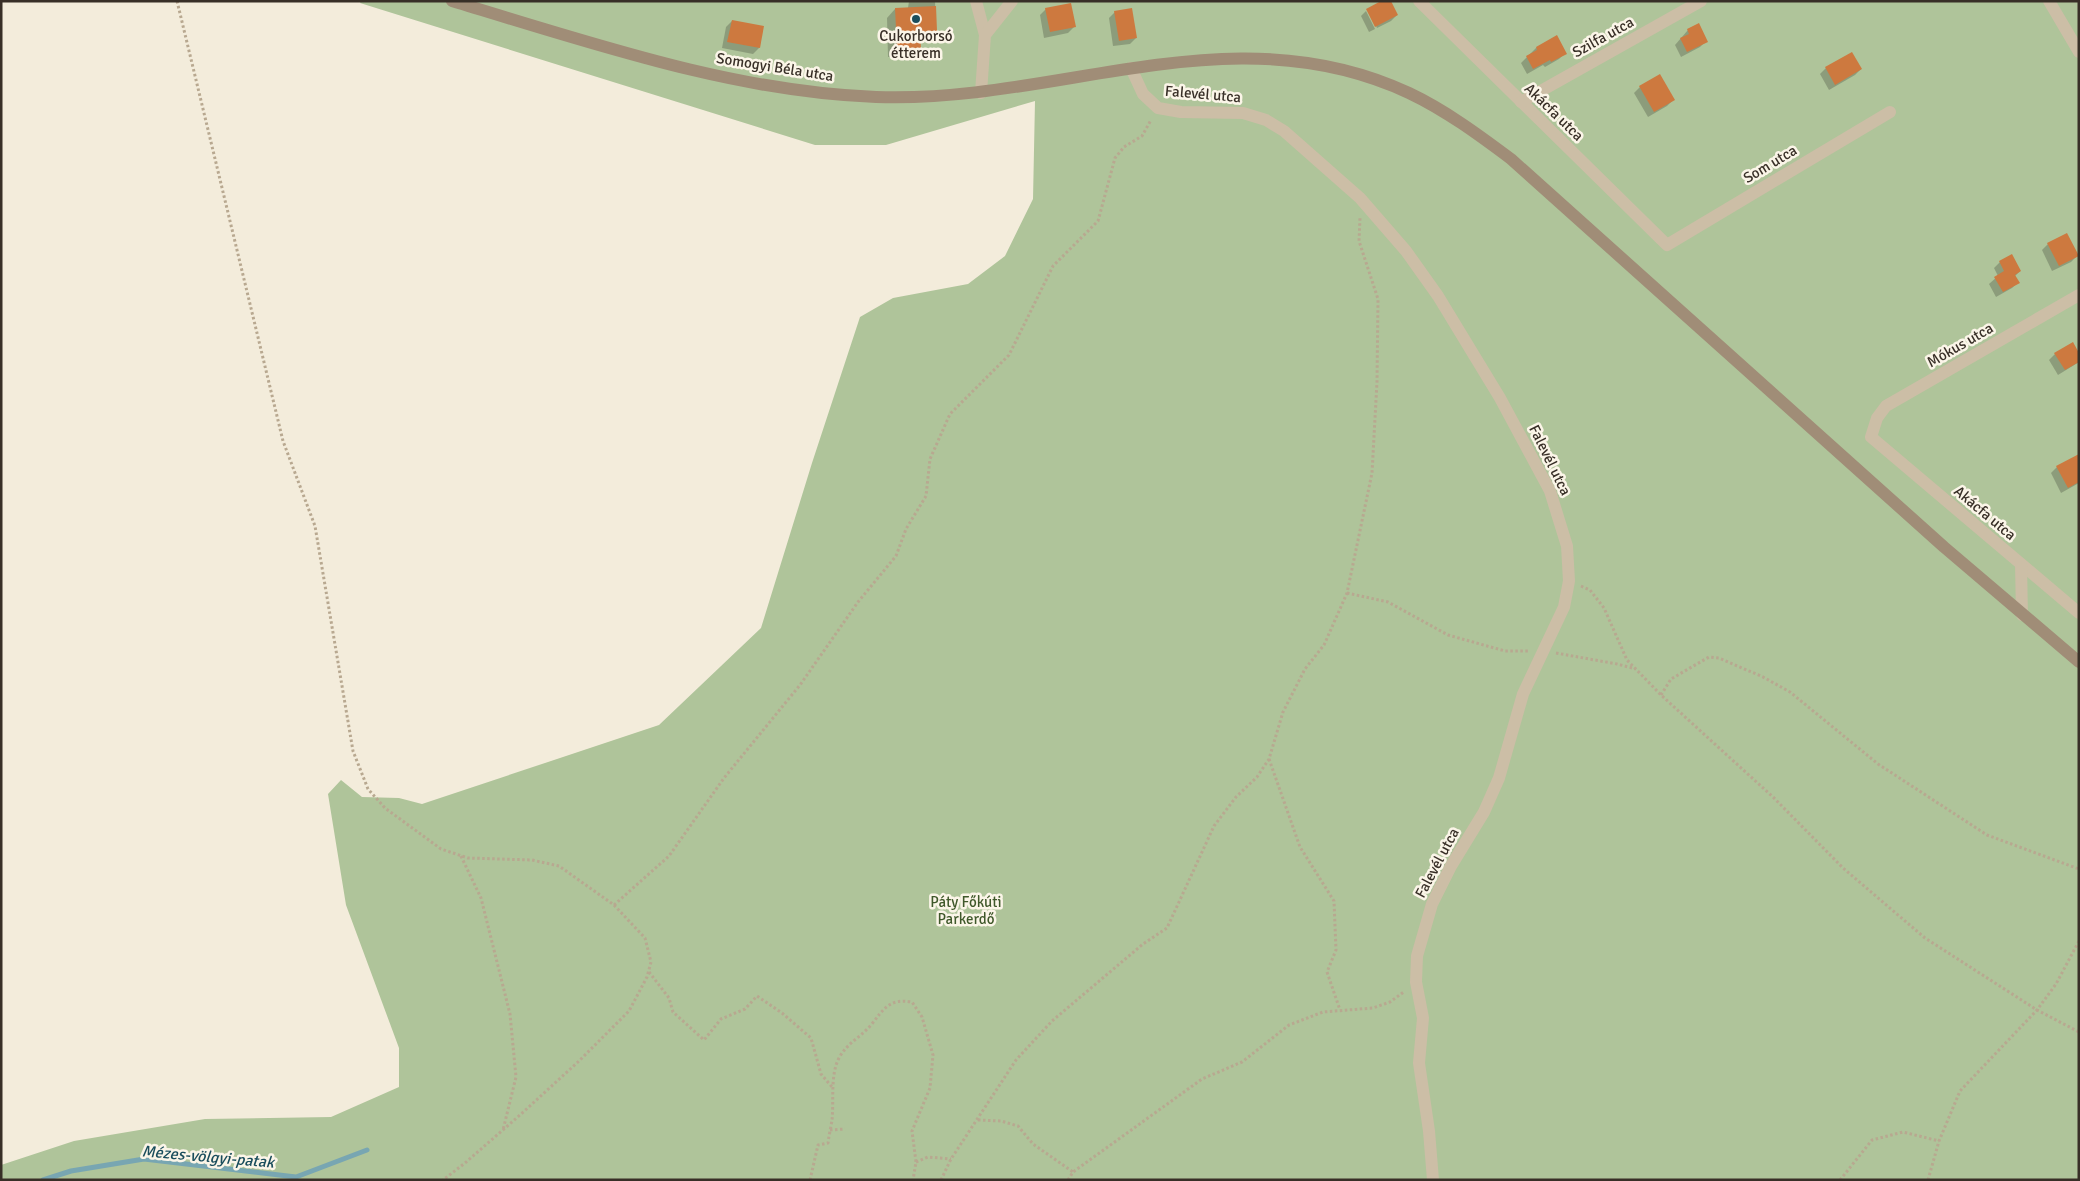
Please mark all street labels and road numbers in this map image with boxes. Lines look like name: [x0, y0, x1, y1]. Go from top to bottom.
street label: Szilfa utca: [1569, 13, 1637, 61]
street label: Somogyi Béla utca: [715, 49, 835, 85]
street label: Akácfa utca: [1521, 79, 1587, 145]
street label: Falevél utca: [1164, 82, 1242, 106]
street label: Som utca: [1740, 141, 1800, 187]
street label: Mókus utca: [1924, 319, 1996, 371]
street label: Falevél utca: [1525, 422, 1575, 498]
street label: Akácfa utca: [1950, 482, 2020, 544]
street label: Falevél utca: [1411, 825, 1463, 901]

